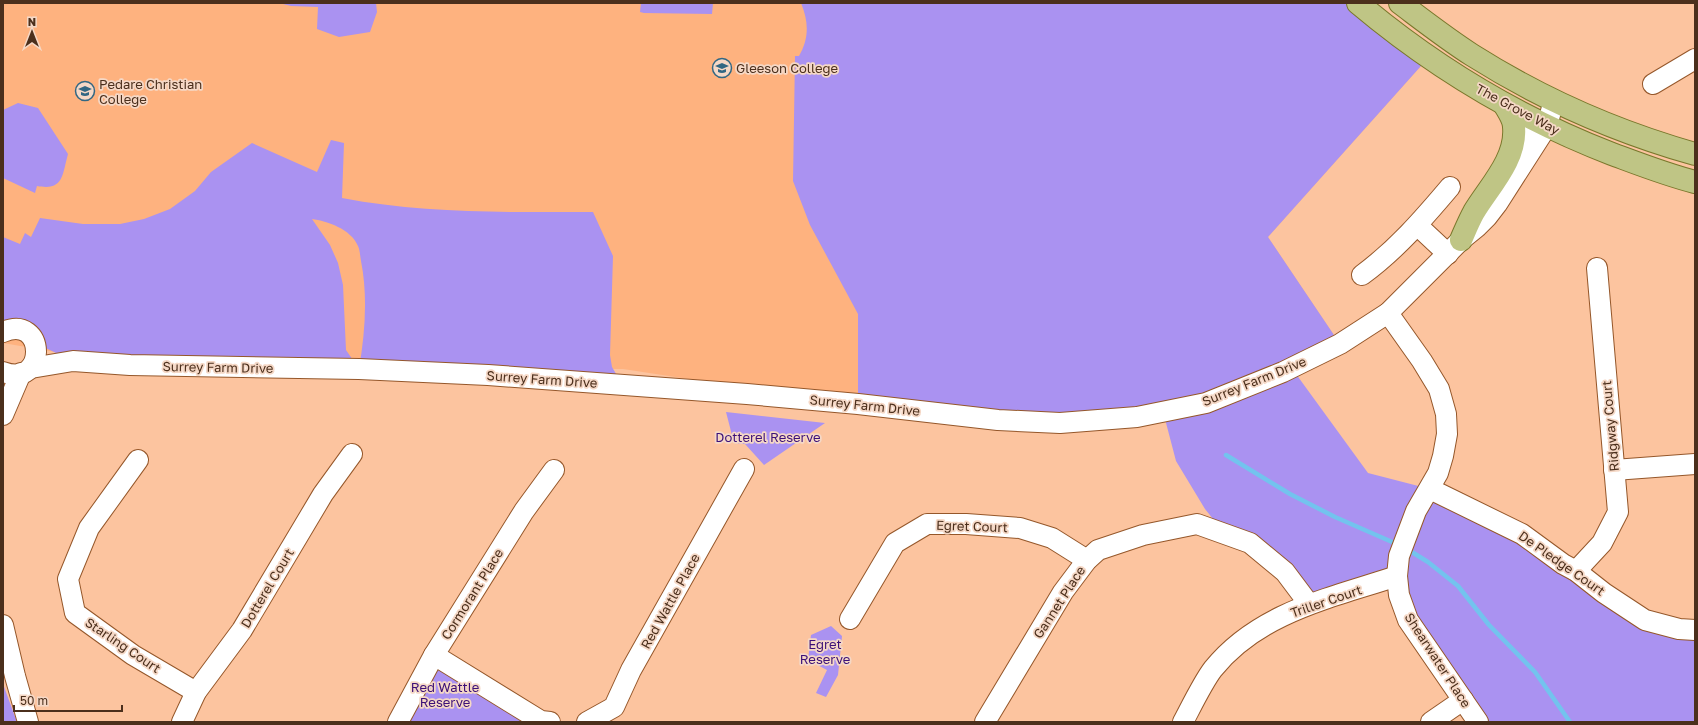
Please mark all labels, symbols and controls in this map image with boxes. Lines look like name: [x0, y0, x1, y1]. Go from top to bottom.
north arrow: [12, 12, 52, 52]
text: N: [28, 15, 36, 28]
school or university icon: Gleeson College: [711, 57, 733, 79]
place label: Gleeson College: [736, 60, 838, 76]
place label: Pedare Christian College: [99, 76, 202, 107]
school or university icon: Pedare Christian College: [74, 80, 96, 102]
street label: The Grove Way: [1473, 80, 1563, 138]
street label: Surrey Farm Drive: [1200, 353, 1308, 409]
street label: Surrey Farm Drive: [162, 358, 274, 376]
street label: Surrey Farm Drive: [486, 367, 598, 391]
street label: Ridgway Court: [1598, 380, 1622, 472]
street label: Surrey Farm Drive: [809, 391, 921, 419]
park label: Dotterel Reserve: [715, 429, 821, 445]
street label: Egret Court: [936, 517, 1008, 535]
street label: De Pledge Court: [1516, 527, 1608, 599]
street label: Dotterel Court: [237, 545, 297, 631]
street label: Cormorant Place: [438, 546, 506, 642]
street label: Red Wattle Place: [637, 551, 703, 651]
street label: Gannet Place: [1030, 563, 1088, 641]
street label: Triller Court: [1288, 581, 1364, 621]
street label: Shearwater Place: [1401, 610, 1475, 710]
street label: Starling Court: [82, 614, 164, 676]
park label: Egret Reserve: [800, 636, 850, 667]
park label: Red Wattle Reserve: [411, 679, 479, 710]
scale bar: [14, 687, 122, 713]
text: 50 m: [20, 693, 48, 708]

